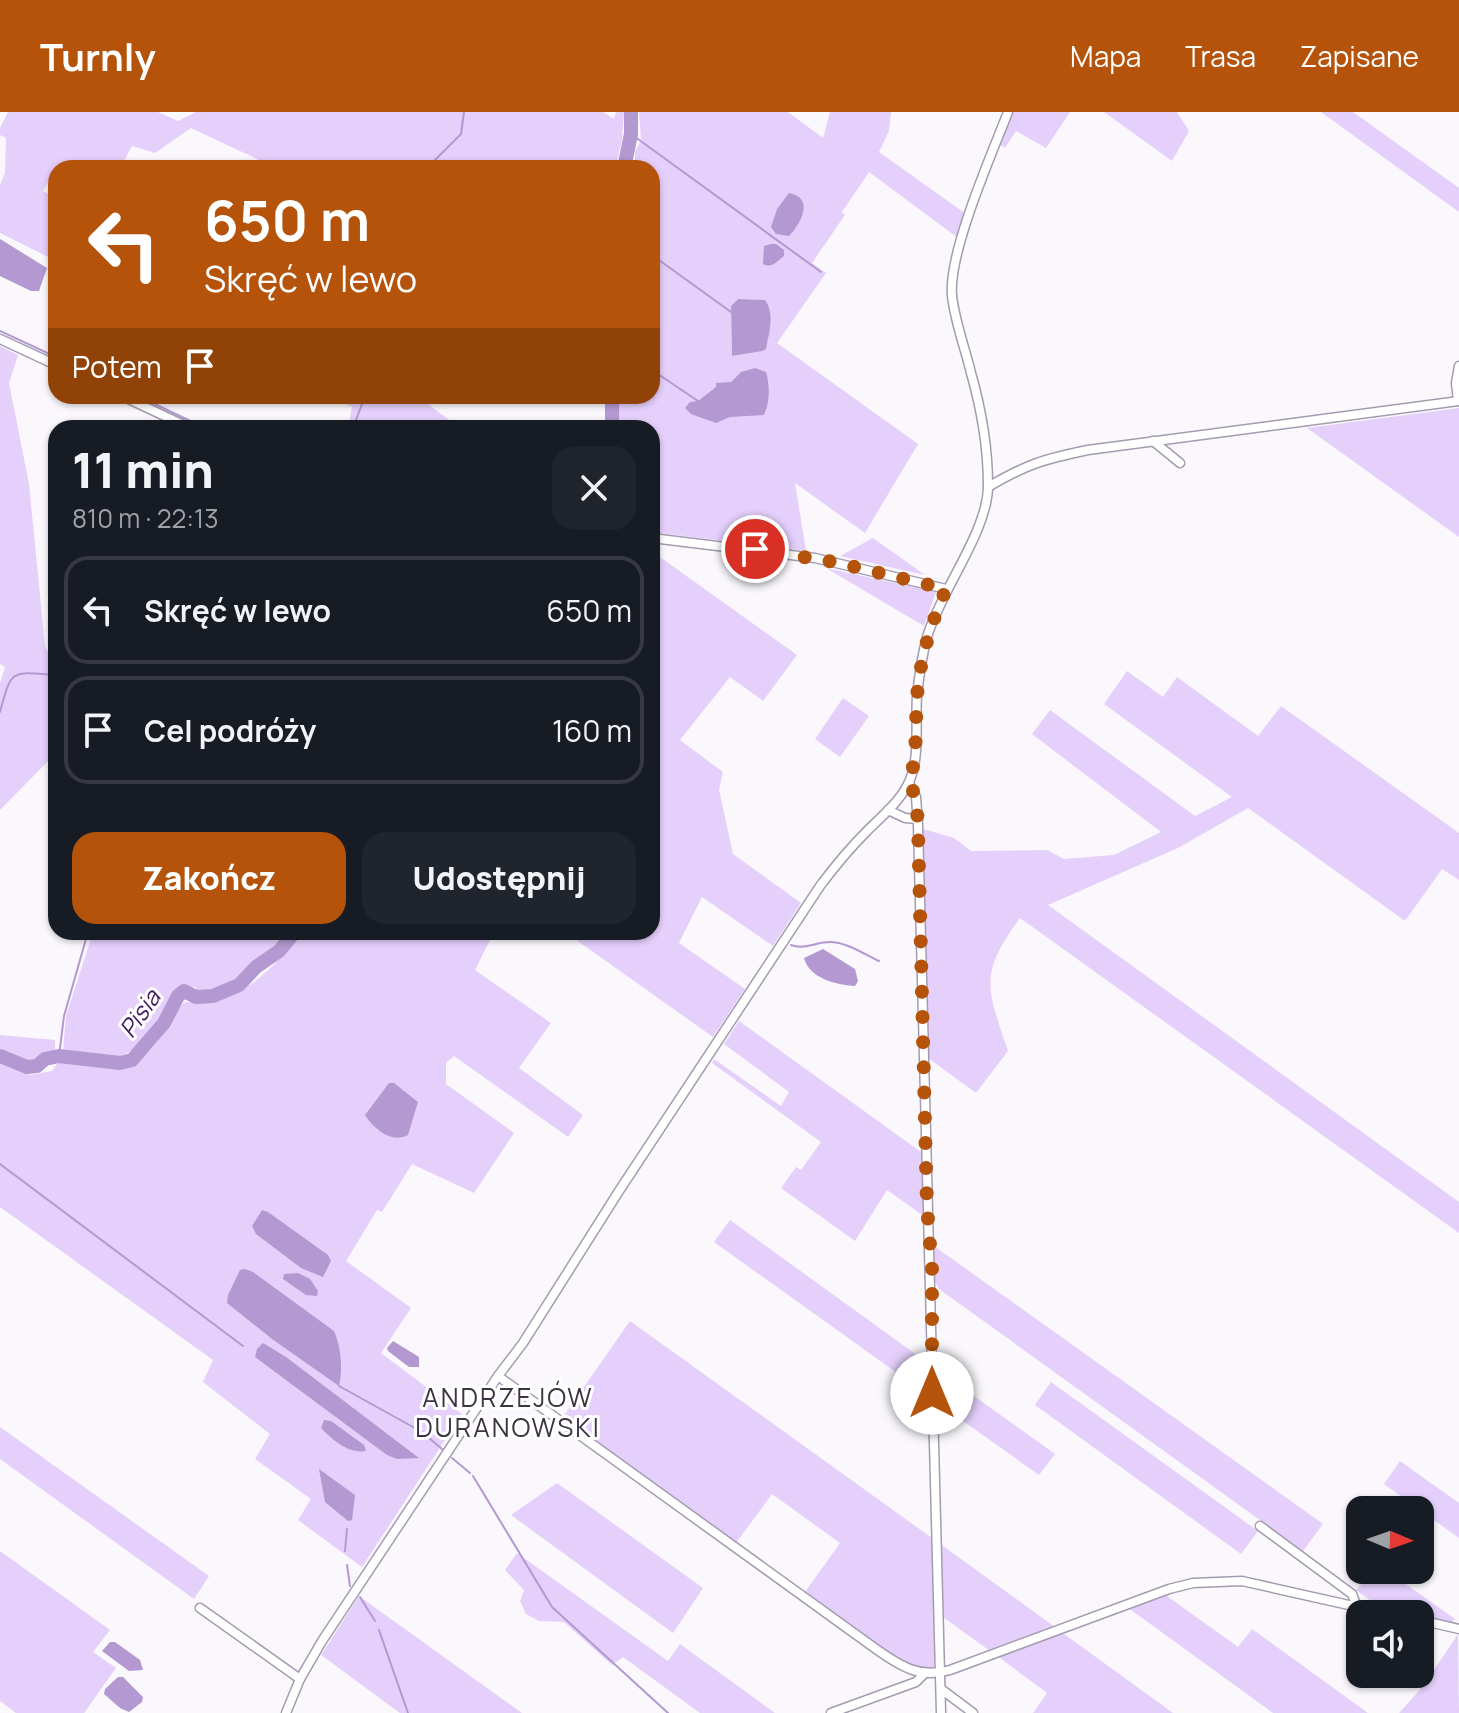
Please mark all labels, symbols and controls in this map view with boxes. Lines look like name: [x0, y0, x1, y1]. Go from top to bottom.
text: Turnly: [40, 30, 156, 82]
text: Mapa: [1070, 37, 1141, 75]
text: Trasa: [1185, 37, 1256, 75]
text: Zapisane: [1300, 37, 1419, 75]
text: 650 m: [204, 181, 370, 258]
icon: left: [72, 192, 176, 296]
text: Skręć w lewo: [204, 254, 417, 303]
icon: arrive: [178, 344, 222, 388]
text: Potem: [72, 346, 162, 387]
text: 11 min: [72, 437, 214, 502]
button: close: [552, 446, 636, 530]
text: 810 m · 22:13: [72, 500, 219, 536]
pin: [721, 515, 789, 583]
icon: arrive: [733, 527, 777, 571]
icon: left: [76, 588, 120, 632]
text: Skręć w lewo: [144, 590, 331, 631]
text: 650 m: [546, 590, 632, 631]
icon: arrive: [76, 708, 120, 752]
text: Cel podróży: [144, 710, 316, 751]
text: 160 m: [552, 710, 632, 751]
button: Zakończ: [72, 832, 346, 924]
button: Udostępnij: [362, 832, 636, 924]
water label: Pisia: [111, 981, 168, 1044]
position arrow: [890, 1351, 974, 1435]
district label: ANDRZEJÓW DURANOWSKI: [415, 1379, 601, 1445]
north arrow: [1346, 1496, 1434, 1584]
map controls: [1346, 1496, 1434, 1688]
button: sound: [1346, 1600, 1434, 1688]

